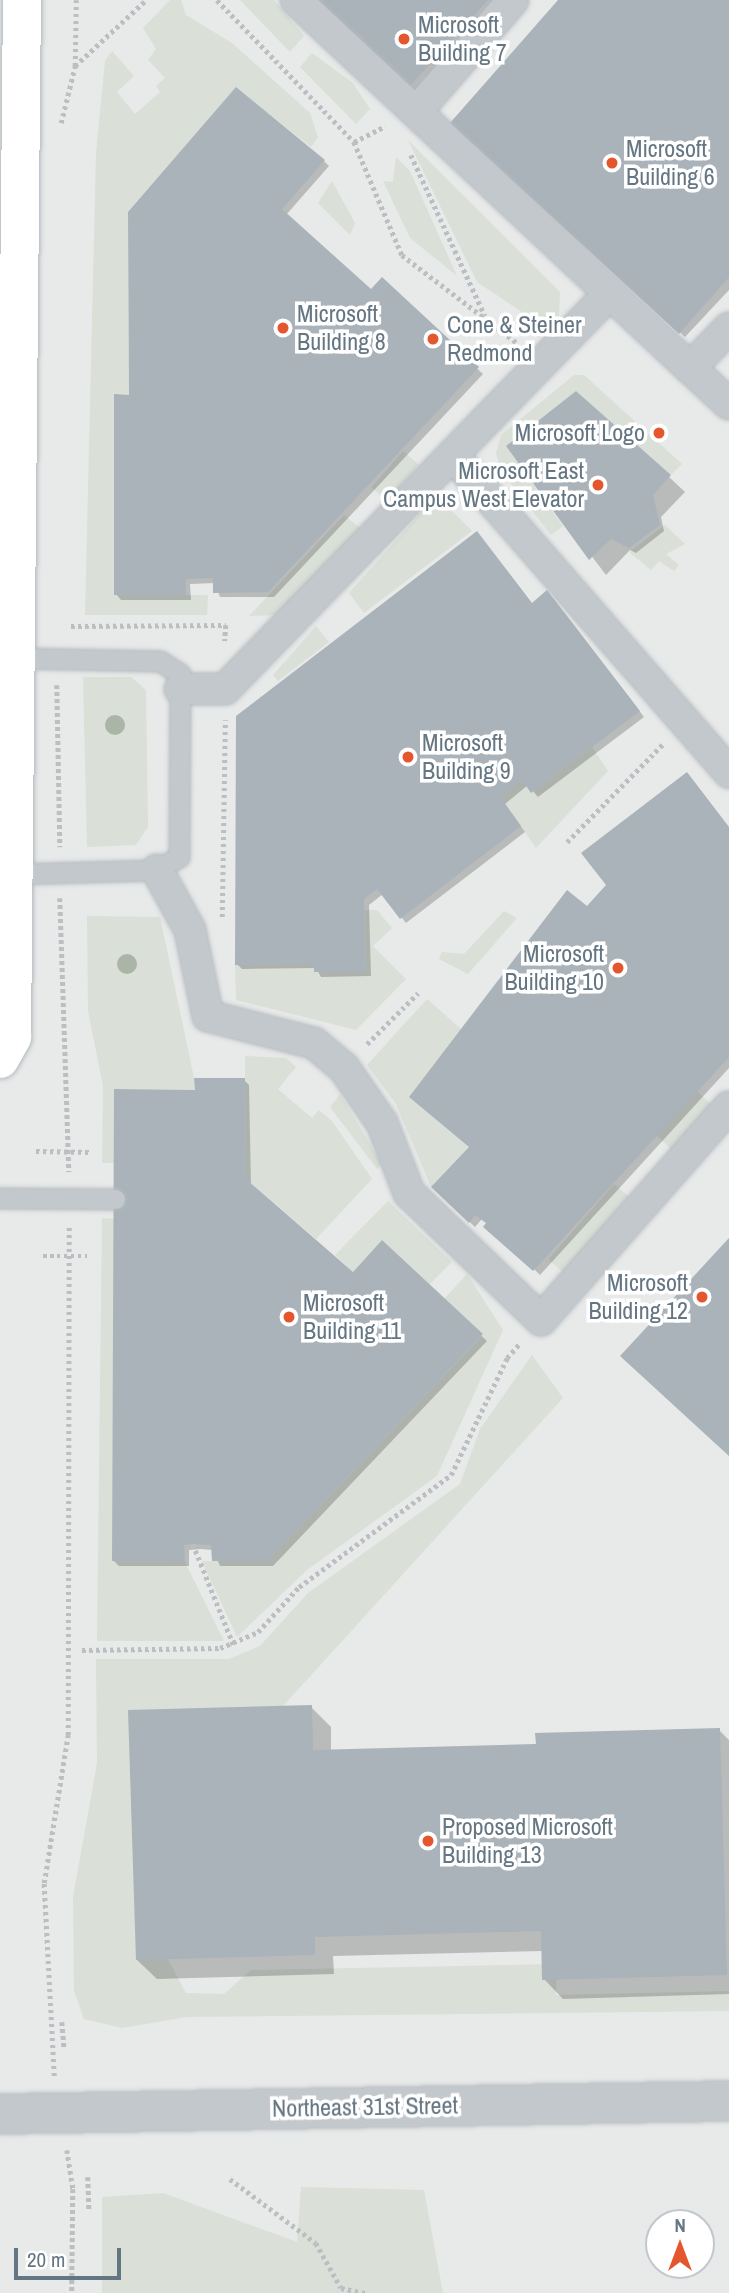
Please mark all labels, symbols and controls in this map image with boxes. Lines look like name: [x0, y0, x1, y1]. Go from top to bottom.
place label: Microsoft Building 7: [418, 11, 507, 67]
marker: Microsoft Building 7: [396, 31, 412, 47]
place label: Microsoft Building 6: [626, 135, 715, 191]
marker: Microsoft Building 6: [604, 155, 620, 171]
place label: Microsoft Building 8: [297, 300, 386, 356]
place label: Cone & Steiner Redmond: [447, 311, 582, 367]
marker: Microsoft Building 8: [275, 320, 291, 336]
marker: Cone & Steiner Redmond: [425, 331, 441, 347]
place label: Microsoft Logo: [515, 419, 645, 447]
marker: Microsoft Logo: [651, 425, 667, 441]
place label: Microsoft East Campus West Elevator: [383, 457, 584, 513]
marker: Microsoft East Campus West Elevator: [590, 477, 606, 493]
place label: Microsoft Building 9: [422, 729, 511, 785]
marker: Microsoft Building 9: [400, 749, 416, 765]
place label: Microsoft Building 10: [504, 940, 604, 996]
marker: Microsoft Building 10: [610, 960, 626, 976]
place label: Microsoft Building 12: [588, 1269, 688, 1325]
place label: Microsoft Building 11: [303, 1289, 401, 1345]
marker: Microsoft Building 12: [694, 1289, 710, 1305]
marker: Microsoft Building 11: [281, 1309, 297, 1325]
place label: Proposed Microsoft Building 13: [442, 1813, 613, 1869]
marker: Proposed Microsoft Building 13: [420, 1833, 436, 1849]
street label: Northeast 31st Street: [272, 2091, 458, 2123]
north arrow: [645, 2209, 715, 2279]
text: N: [674, 2212, 686, 2238]
scale bar: [18, 2234, 124, 2278]
text: 20 m: [27, 2245, 65, 2274]

